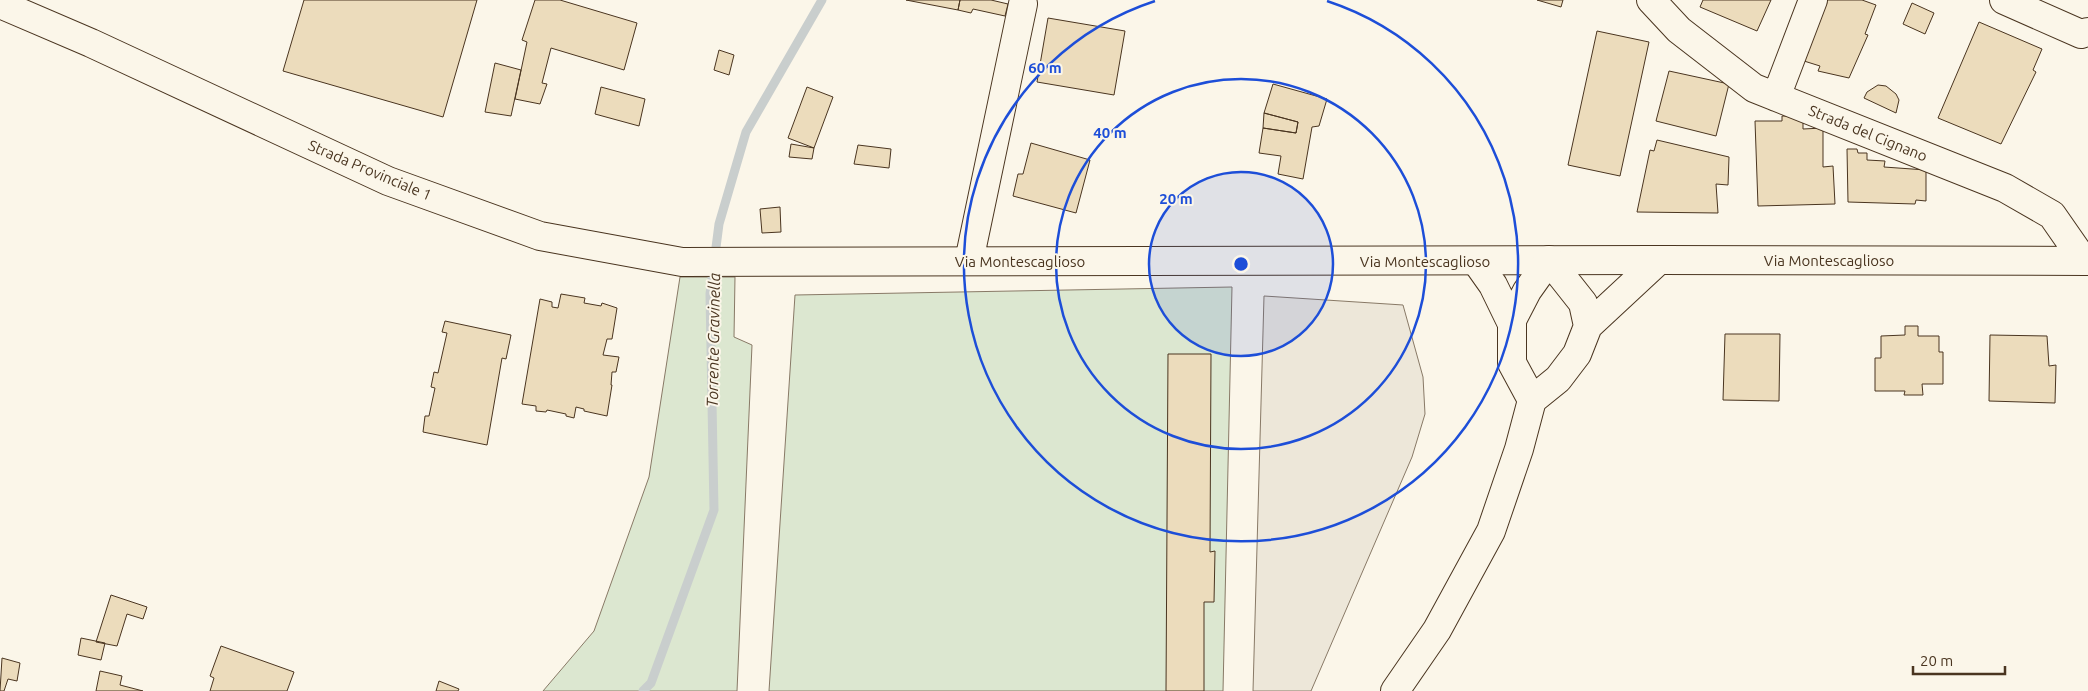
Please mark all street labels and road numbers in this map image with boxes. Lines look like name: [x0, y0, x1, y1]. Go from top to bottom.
street label: Strada del Cignano: [1806, 101, 1930, 165]
street label: Strada Provinciale 1: [306, 136, 434, 204]
street label: Via Montescaglioso: [1764, 252, 1894, 269]
street label: Via Montescaglioso: [955, 253, 1085, 270]
street label: Via Montescaglioso: [1360, 253, 1490, 270]

